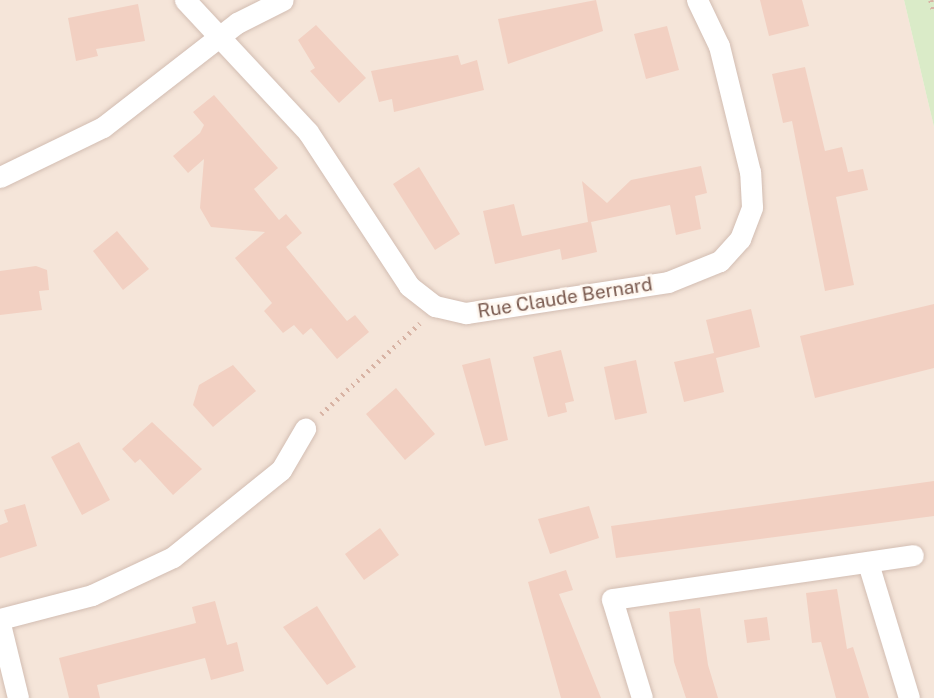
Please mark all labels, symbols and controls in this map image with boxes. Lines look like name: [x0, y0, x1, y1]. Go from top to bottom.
street label: Rue Claude Bernard: [476, 273, 654, 323]

